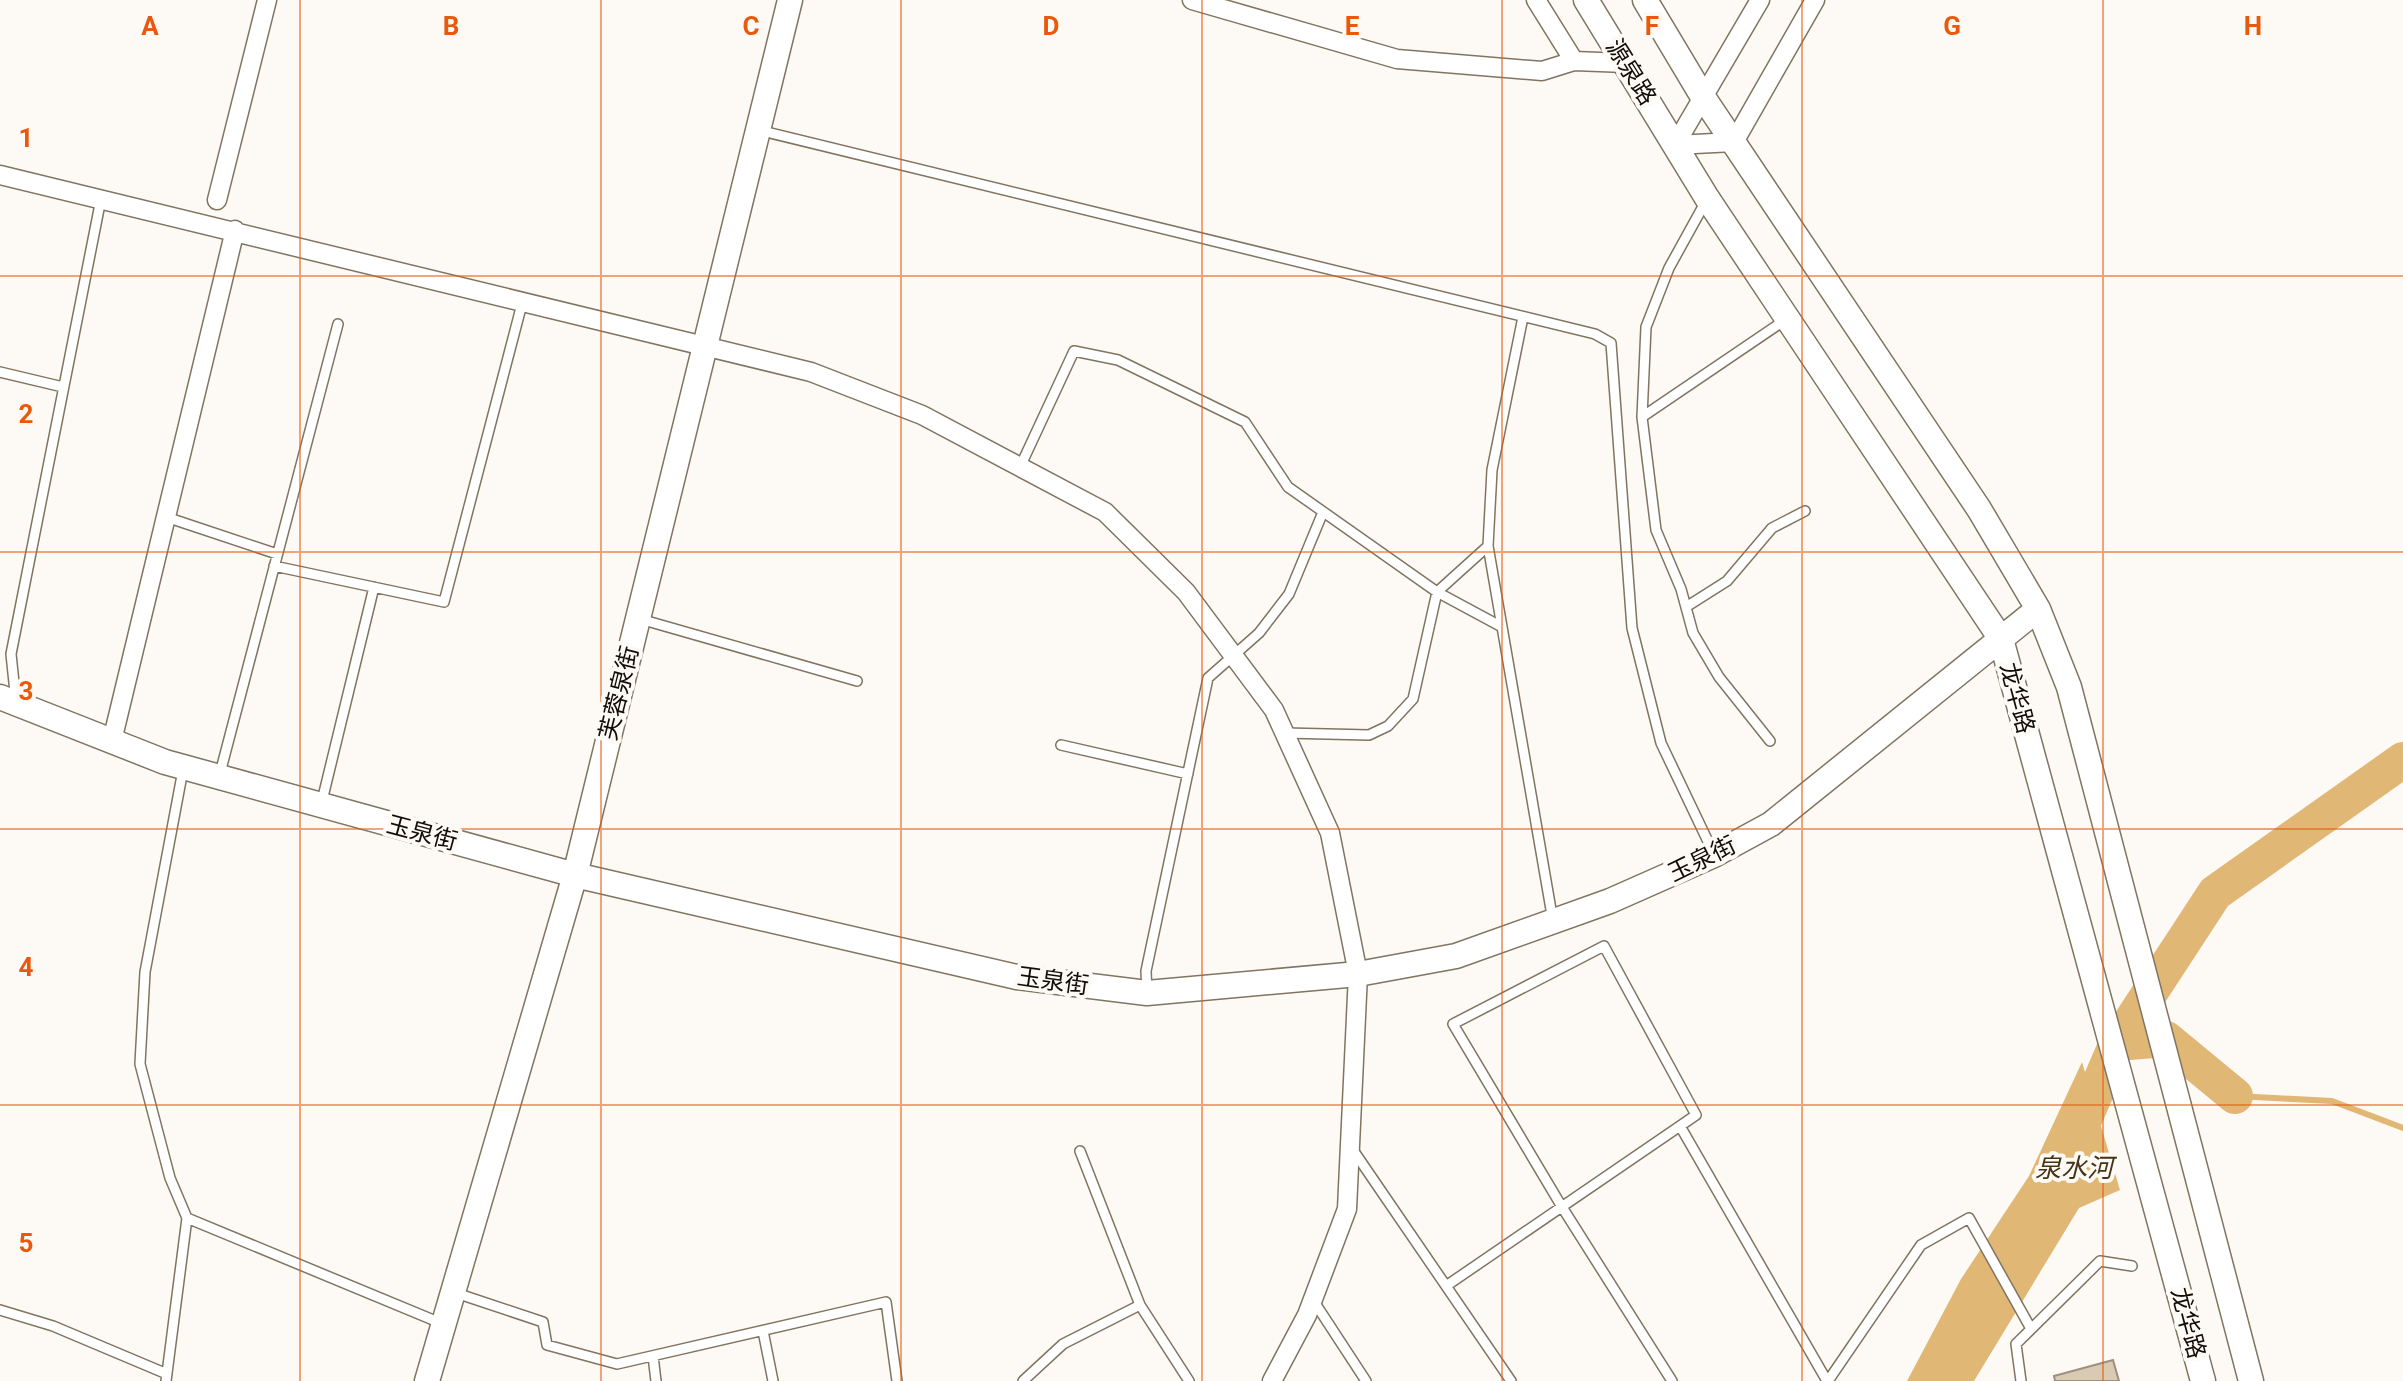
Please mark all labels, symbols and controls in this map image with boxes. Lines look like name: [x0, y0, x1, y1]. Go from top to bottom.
text: A: [141, 11, 159, 41]
text: B: [443, 11, 459, 41]
text: C: [742, 11, 760, 41]
text: D: [1043, 11, 1059, 41]
text: E: [1345, 11, 1360, 41]
text: F: [1645, 11, 1659, 41]
text: G: [1943, 11, 1961, 41]
text: H: [2244, 11, 2262, 41]
street label: 源泉路: [1600, 34, 1662, 110]
text: 1: [19, 123, 33, 153]
text: 2: [19, 399, 33, 429]
street label: 芙蓉泉街: [594, 643, 644, 743]
street label: 龙华路: [1994, 660, 2040, 736]
text: 3: [19, 676, 33, 706]
street label: 玉泉街: [384, 810, 460, 856]
street label: 玉泉街: [1664, 831, 1740, 887]
text: 4: [19, 952, 34, 982]
street label: 玉泉街: [1015, 962, 1091, 1000]
water label: 泉水河: [2035, 1153, 2118, 1183]
text: 5: [19, 1228, 33, 1258]
street label: 龙华路: [2165, 1285, 2211, 1361]

